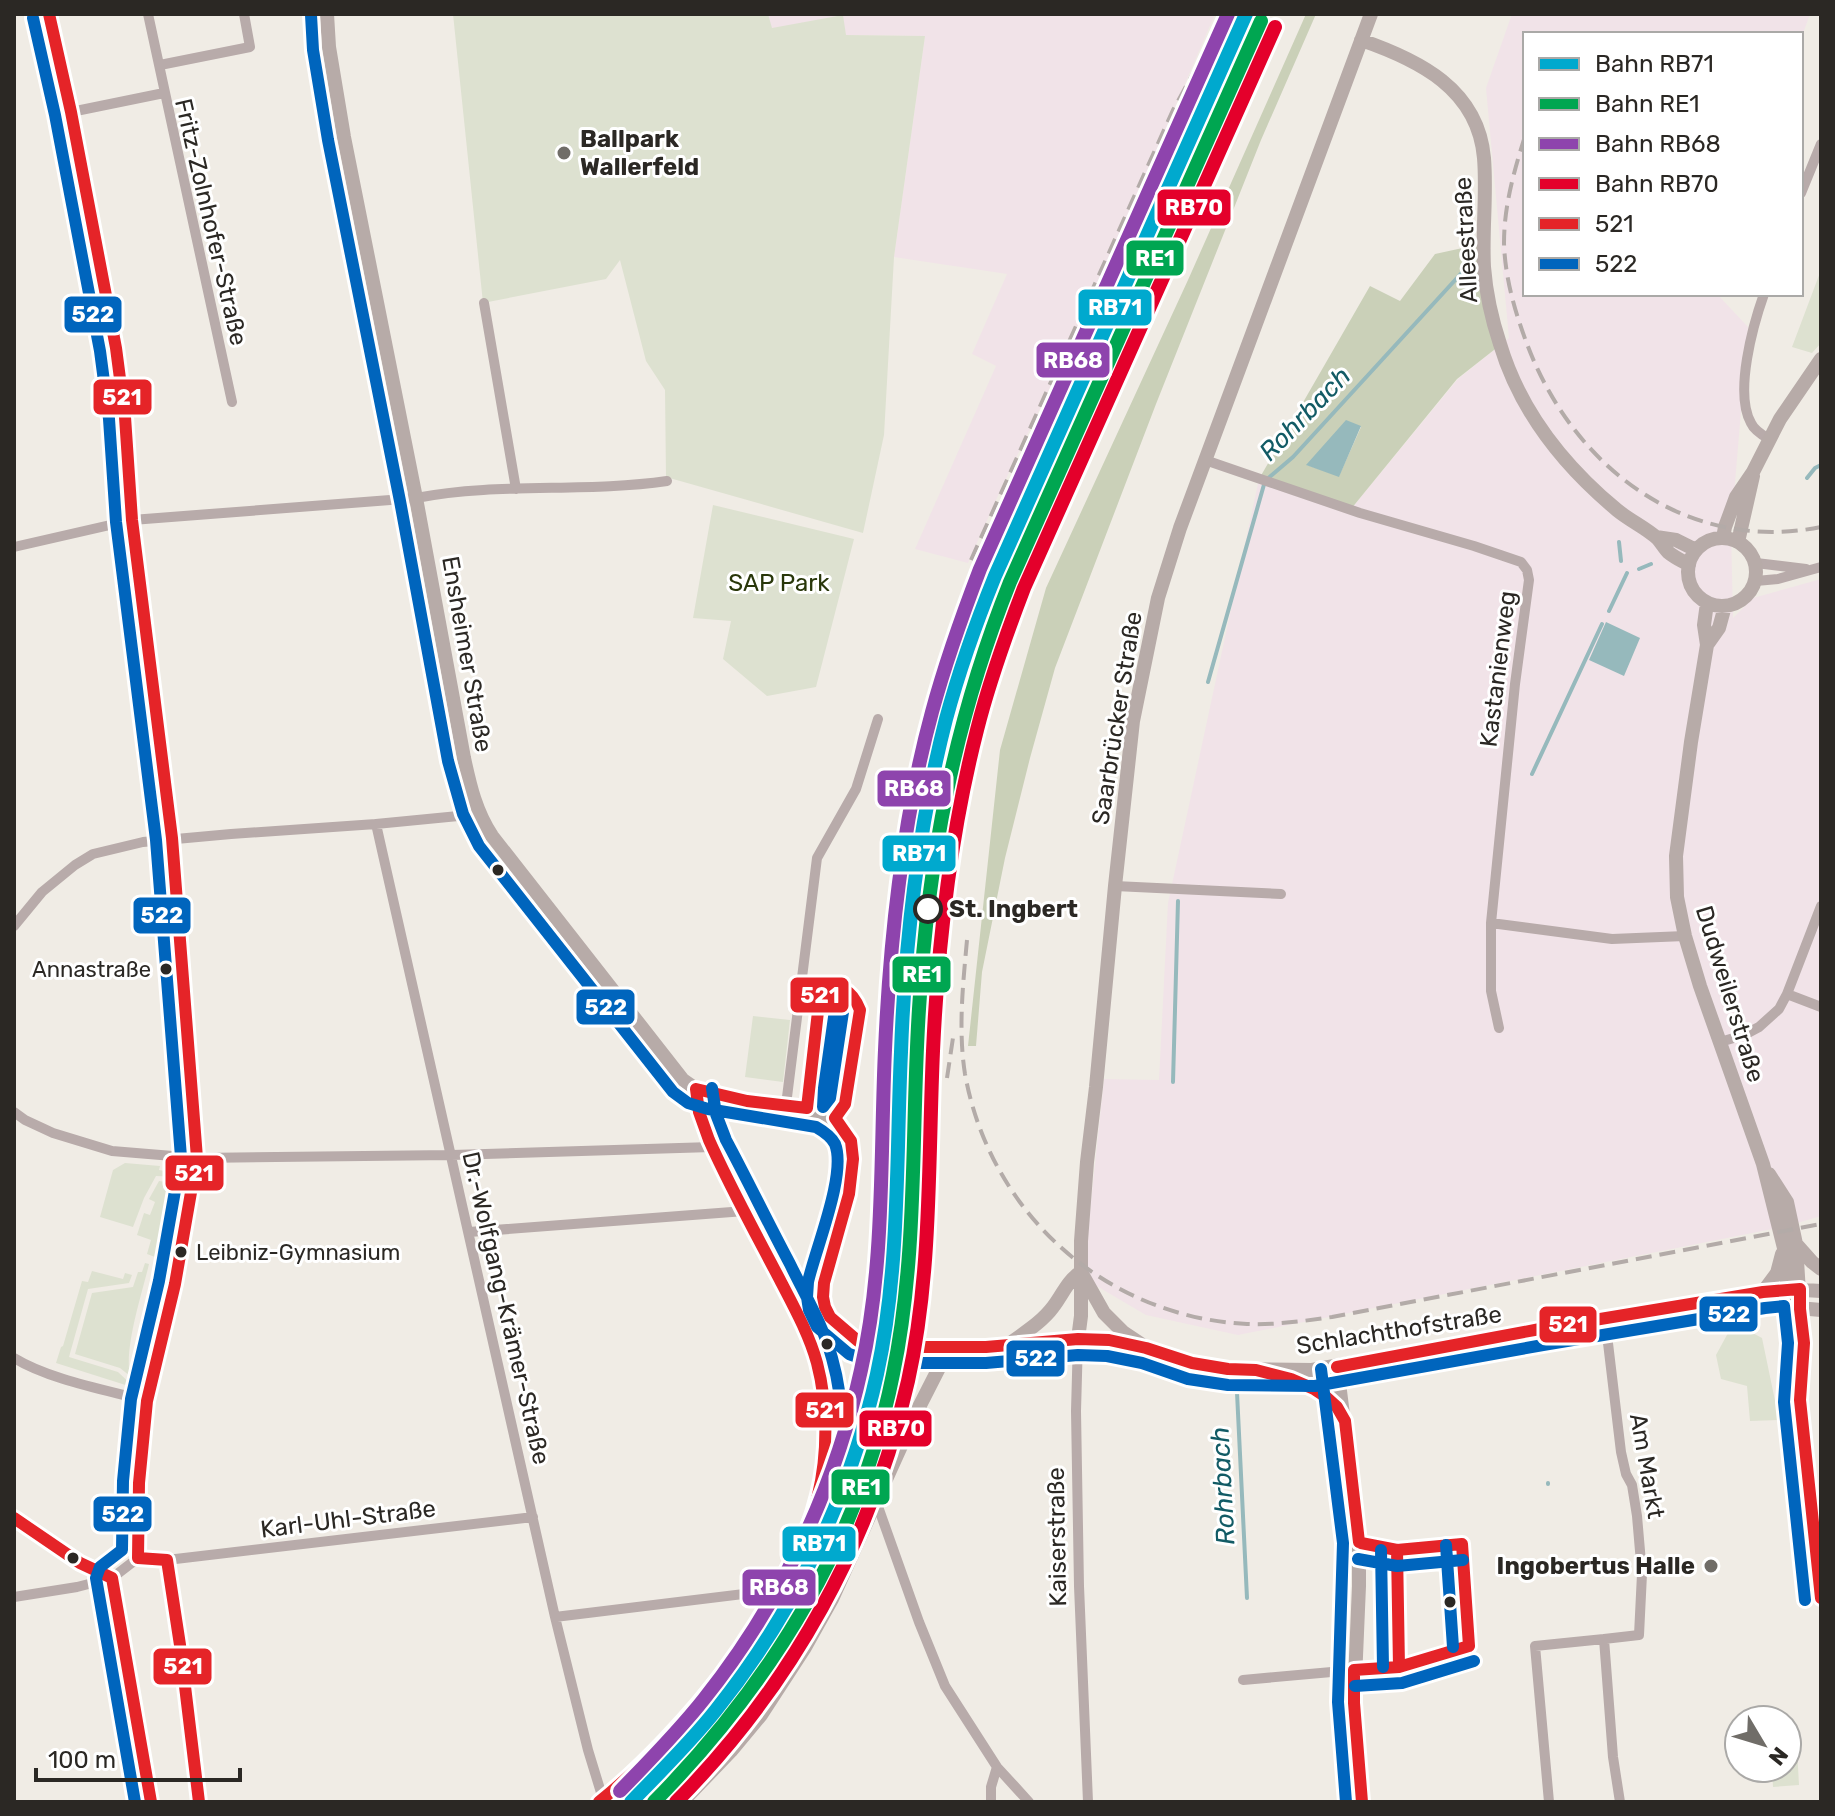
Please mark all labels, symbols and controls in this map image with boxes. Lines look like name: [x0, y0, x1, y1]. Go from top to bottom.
legend: [1523, 32, 1803, 296]
text: Bahn RB71: [1595, 50, 1714, 78]
text: Bahn RE1: [1595, 90, 1700, 118]
street label: Fritz-Zolnhofer-Straße: [169, 96, 253, 348]
place label: Ballpark Wallerfeld: [580, 125, 699, 181]
text: Bahn RB68: [1595, 130, 1721, 158]
marker: Ballpark Wallerfeld: [555, 144, 573, 162]
text: Bahn RB70: [1595, 170, 1719, 198]
street label: Alleestraße: [1449, 176, 1483, 304]
line badge: RB70: [1156, 188, 1232, 227]
text: RB70: [1165, 194, 1223, 221]
text: 521: [1595, 210, 1634, 238]
line badge: RE1: [1125, 239, 1185, 277]
text: RE1: [1135, 245, 1175, 272]
text: 522: [1595, 250, 1637, 278]
line badge: RB71: [1077, 288, 1153, 327]
text: RB71: [1088, 294, 1142, 321]
line badge: 522: [63, 295, 123, 334]
text: 522: [72, 301, 114, 328]
line badge: RB68: [1035, 341, 1111, 379]
text: RB68: [1043, 347, 1103, 374]
water label: Rohrbach: [1253, 361, 1357, 467]
line badge: 521: [92, 378, 153, 416]
text: 521: [102, 384, 142, 411]
street label: Ensheimer Straße: [436, 554, 498, 754]
park label: SAP Park: [728, 569, 830, 597]
street label: Kastanienweg: [1475, 589, 1521, 749]
street label: Saarbrücker Straße: [1086, 609, 1148, 827]
line badge: RB68: [876, 769, 952, 808]
text: RB68: [884, 775, 944, 802]
line badge: RB71: [881, 834, 957, 873]
text: RB71: [892, 840, 946, 867]
unlabelled marker: [490, 862, 506, 878]
marker: St. Ingbert: [914, 895, 942, 923]
place label: St. Ingbert: [949, 895, 1078, 923]
line badge: 522: [132, 896, 192, 935]
text: 522: [141, 902, 183, 929]
street label: Dudweilerstraße: [1690, 902, 1770, 1086]
line badge: RE1: [891, 955, 952, 994]
place label: Annastraße: [32, 956, 151, 983]
marker: Annastraße: [158, 961, 174, 977]
text: RE1: [902, 961, 942, 988]
line badge: 521: [789, 976, 850, 1014]
text: 521: [800, 982, 840, 1009]
line badge: 522: [575, 988, 636, 1026]
text: 522: [585, 994, 627, 1021]
street label: Dr.-Wolfgang-Krämer-Straße: [456, 1149, 556, 1467]
line badge: 521: [164, 1154, 225, 1192]
text: 521: [174, 1160, 214, 1187]
place label: Leibniz-Gymnasium: [196, 1239, 400, 1266]
marker: Leibniz-Gymnasium: [173, 1244, 189, 1260]
line badge: 522: [1698, 1295, 1759, 1333]
street label: Schlachthofstraße: [1294, 1300, 1504, 1360]
text: 522: [1708, 1301, 1750, 1328]
line badge: 521: [1538, 1305, 1598, 1344]
text: 521: [1548, 1311, 1588, 1338]
unlabelled marker: [819, 1336, 835, 1352]
line badge: 522: [1005, 1339, 1066, 1378]
text: 522: [1015, 1345, 1057, 1372]
line badge: 521: [794, 1391, 855, 1429]
text: 521: [805, 1397, 845, 1424]
line badge: RB70: [858, 1409, 933, 1448]
street label: Am Markt: [1624, 1411, 1670, 1521]
text: RB70: [867, 1415, 925, 1442]
water label: Rohrbach: [1204, 1426, 1242, 1546]
street label: Kaiserstraße: [1042, 1467, 1072, 1607]
line badge: RE1: [830, 1468, 891, 1506]
text: RE1: [841, 1474, 881, 1501]
street label: Karl-Uhl-Straße: [259, 1494, 437, 1544]
line badge: 522: [92, 1495, 153, 1533]
text: 522: [102, 1501, 144, 1528]
line badge: RB71: [781, 1525, 857, 1563]
text: RB71: [792, 1530, 846, 1557]
unlabelled marker: [65, 1550, 81, 1566]
place label: Ingobertus Halle: [1497, 1552, 1695, 1580]
marker: Ingobertus Halle: [1702, 1557, 1720, 1575]
line badge: RB68: [741, 1568, 817, 1607]
text: RB68: [749, 1574, 809, 1601]
unlabelled marker: [1442, 1594, 1458, 1610]
line badge: 521: [152, 1647, 213, 1686]
text: 521: [163, 1653, 203, 1680]
north arrow: [1723, 1704, 1803, 1784]
scale bar: [36, 1732, 240, 1782]
text: N: [1763, 1741, 1794, 1771]
text: 100 m: [48, 1746, 116, 1774]

